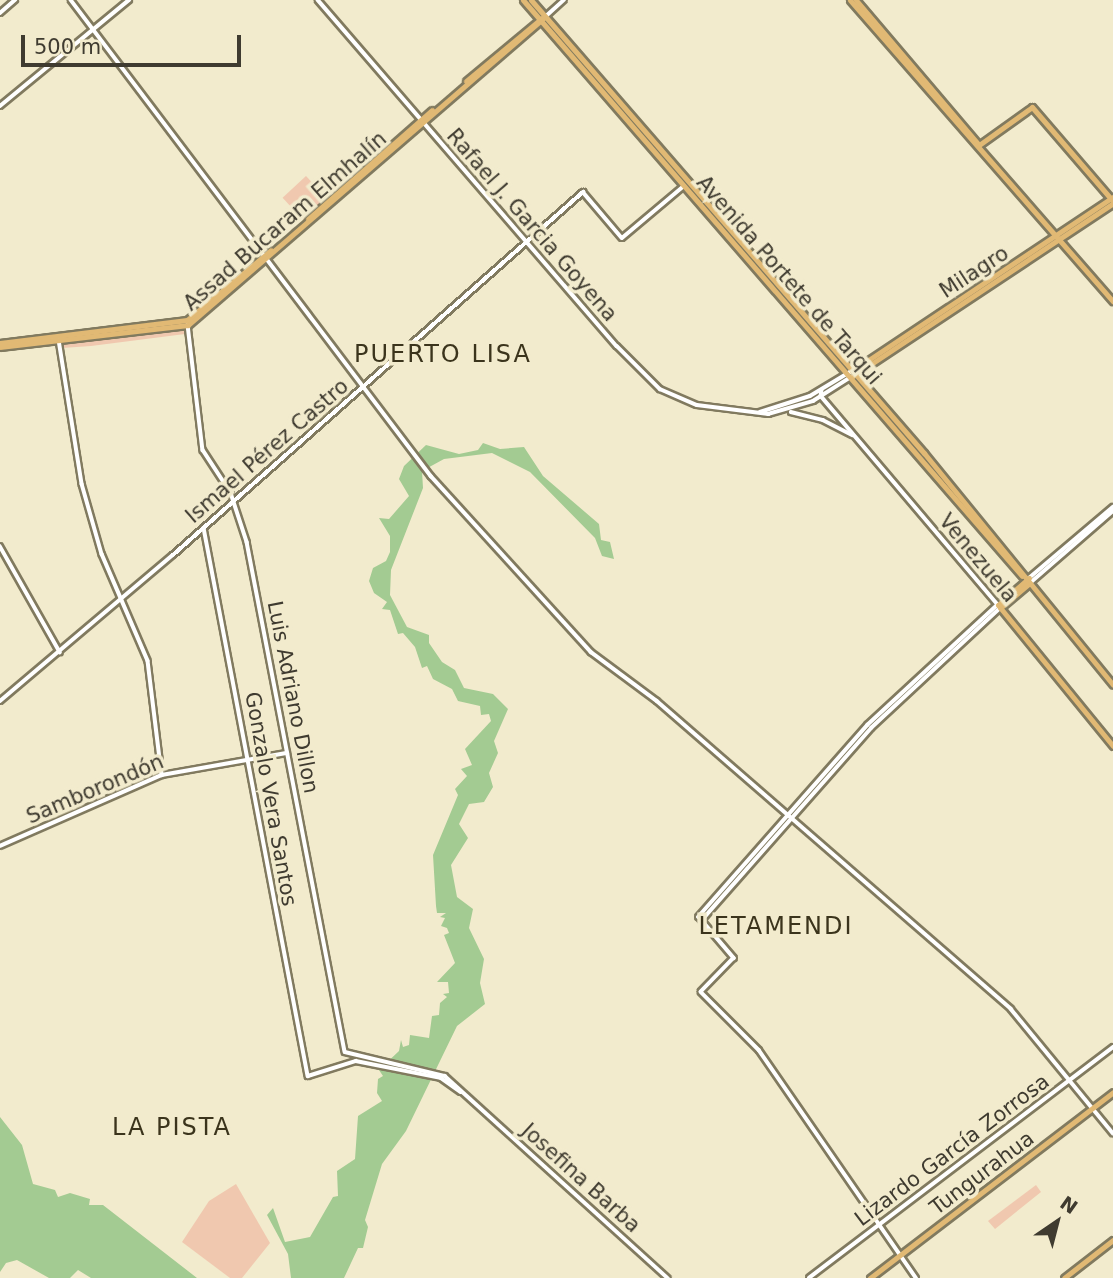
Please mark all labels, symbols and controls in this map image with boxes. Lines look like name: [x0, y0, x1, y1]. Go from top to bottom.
scale bar: [24, 21, 245, 65]
text: 500 m: [34, 35, 101, 59]
street label: Rafael J. Garcia Goyena: [441, 123, 623, 327]
street label: Assad Bucaram Elmhalín: [178, 126, 392, 316]
street label: Avenida Portete de Tarqui: [691, 170, 887, 390]
street label: Milagro: [935, 240, 1013, 304]
district label: PUERTO LISA: [355, 341, 531, 369]
street label: Ismael Pérez Castro: [181, 374, 353, 528]
street label: Venezuela: [934, 509, 1022, 607]
street label: Luis Adriano Dillon: [262, 599, 324, 795]
street label: Gonzalo Vera Santos: [240, 690, 302, 908]
street label: Samborondón: [23, 749, 167, 829]
district label: LETAMENDI: [700, 913, 852, 941]
street label: Lizardo García Zorrosa: [850, 1069, 1054, 1231]
district label: LA PISTA: [113, 1114, 231, 1142]
street label: Josefina Barba: [516, 1118, 646, 1238]
street label: Tungurahua: [925, 1126, 1039, 1220]
north arrow: [1022, 1187, 1092, 1257]
text: N: [1056, 1191, 1082, 1218]

